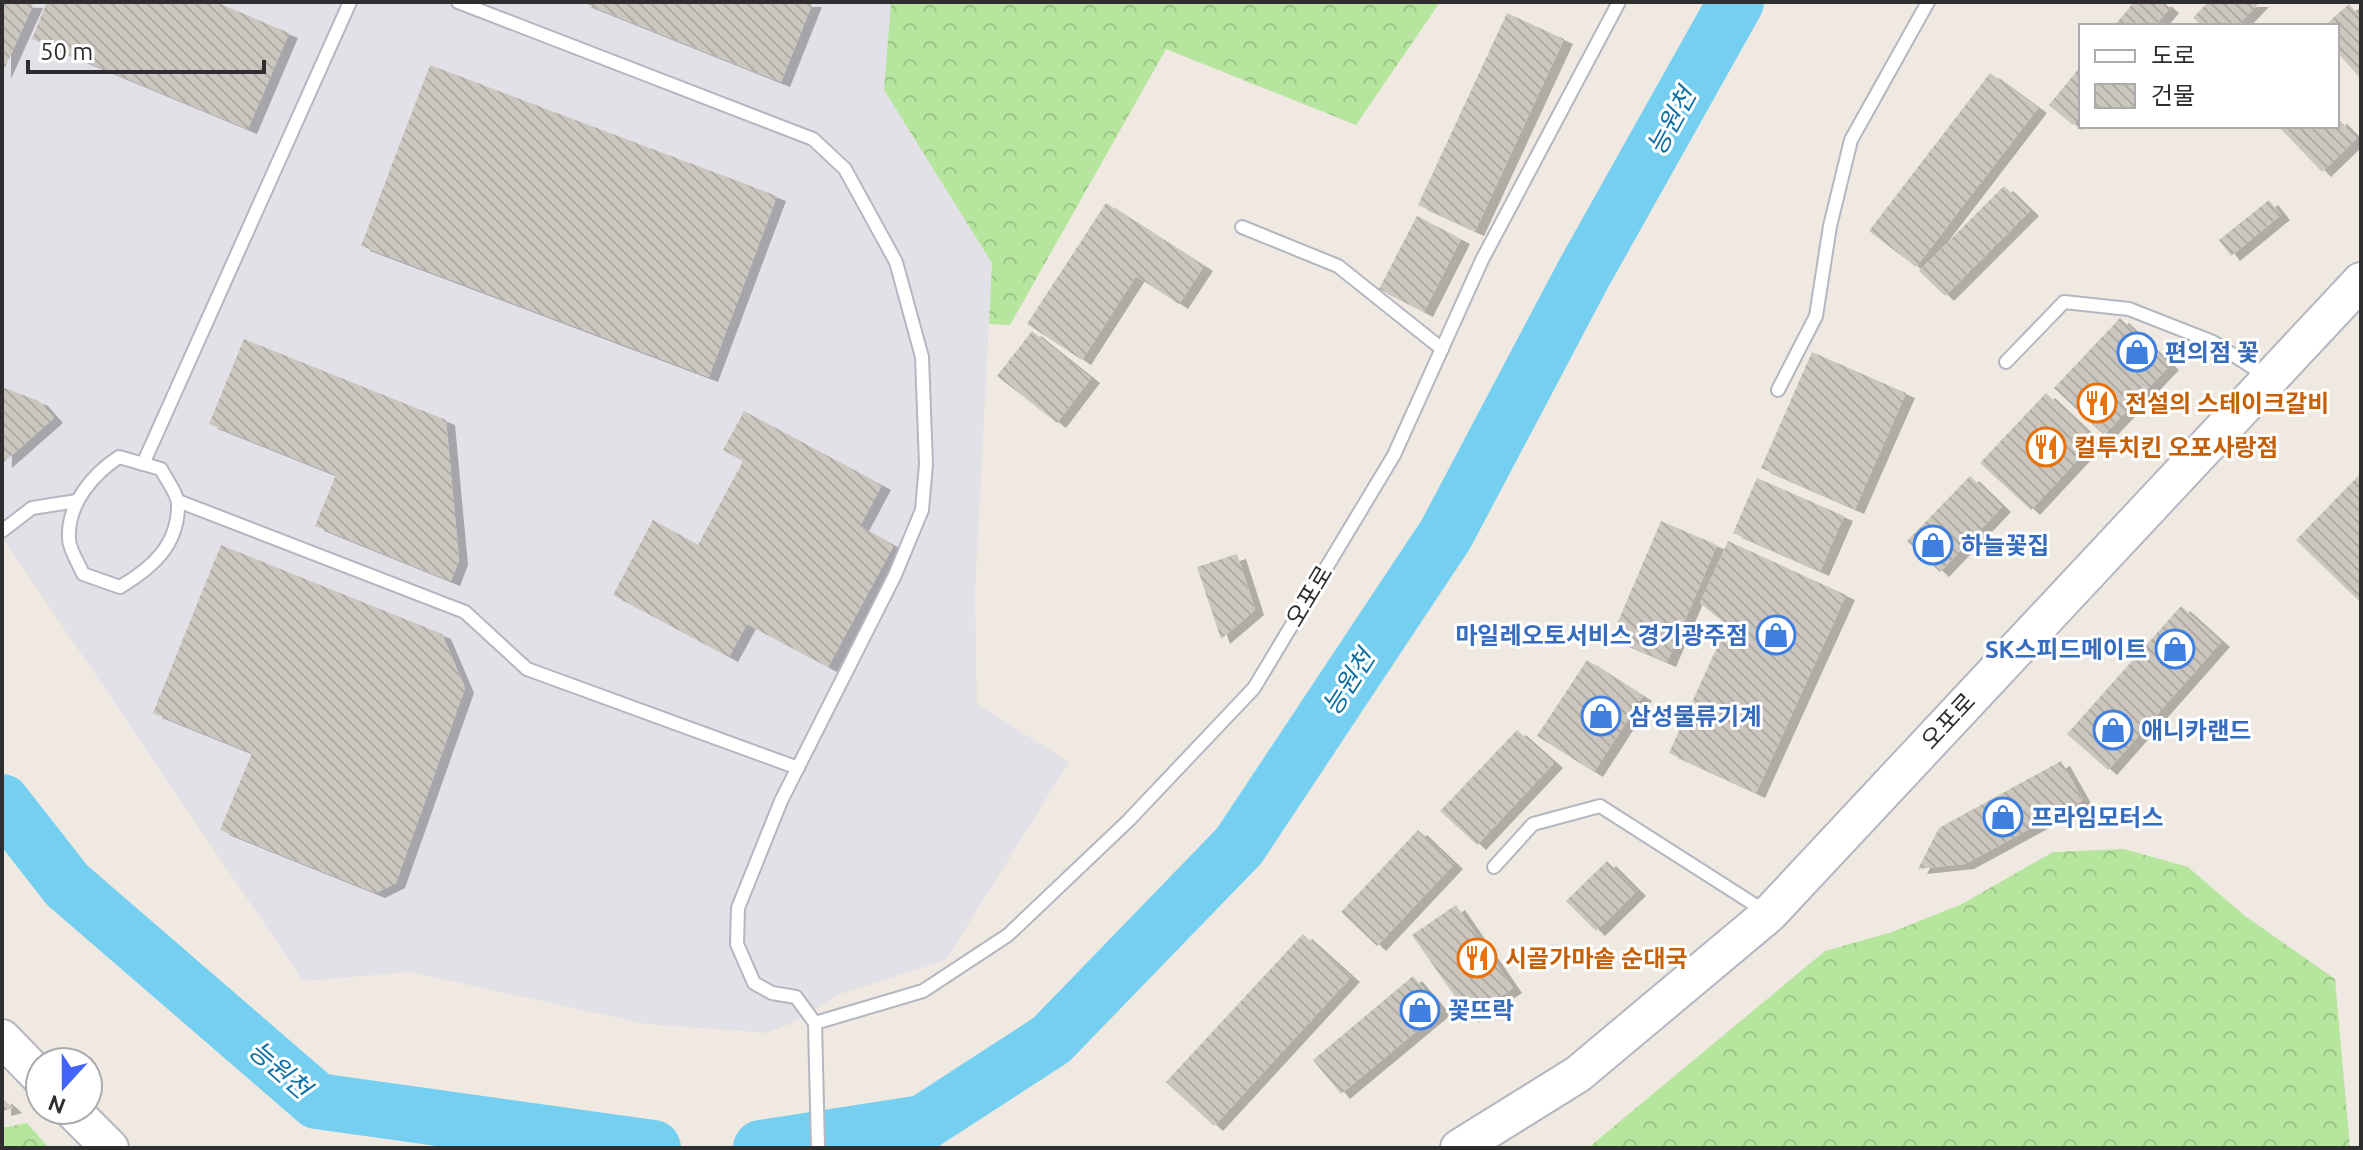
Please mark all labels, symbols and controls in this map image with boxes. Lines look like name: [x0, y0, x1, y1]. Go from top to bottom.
scale bar: [28, 24, 264, 74]
legend: [2079, 24, 2339, 128]
text: 50 m: [40, 38, 93, 65]
text: 도로: [2151, 42, 2195, 69]
water label: 능원천: [1641, 80, 1703, 159]
text: 건물: [2151, 82, 2195, 109]
shop icon: 편의점 꽃: [2116, 331, 2158, 373]
place label: 편의점 꽃: [2165, 339, 2259, 366]
restaurant icon: 전설의 스테이크갈비: [2076, 382, 2118, 424]
place label: 전설의 스테이크갈비: [2125, 390, 2329, 417]
restaurant icon: 컬투치킨 오포사랑점: [2025, 426, 2067, 468]
place label: 컬투치킨 오포사랑점: [2074, 434, 2278, 461]
shop icon: 하늘꽃집: [1912, 524, 1954, 566]
place label: 하늘꽃집: [1961, 532, 2049, 559]
street label: 오포로: [1280, 561, 1338, 631]
shop icon: 마일레오토서비스 경기광주점: [1755, 614, 1797, 656]
place label: 마일레오토서비스 경기광주점: [1455, 622, 1748, 649]
shop icon: SK스피드메이트: [2154, 628, 2196, 670]
place label: SK스피드메이트: [1985, 636, 2147, 663]
water label: 능원천: [1316, 641, 1381, 720]
street label: 오포로: [1916, 688, 1980, 754]
shop icon: 삼성물류기계: [1580, 695, 1622, 737]
place label: 삼성물류기계: [1629, 703, 1761, 730]
shop icon: 애니카랜드: [2092, 709, 2134, 751]
place label: 애니카랜드: [2141, 717, 2251, 744]
shop icon: 프라임모터스: [1982, 796, 2024, 838]
place label: 프라임모터스: [2031, 804, 2163, 831]
restaurant icon: 시골가마솥 순대국: [1456, 937, 1498, 979]
place label: 시골가마솥 순대국: [1505, 945, 1687, 972]
shop icon: 꽃뜨락: [1399, 989, 1441, 1031]
place label: 꽃뜨락: [1448, 997, 1514, 1024]
water label: 능원천: [243, 1035, 319, 1106]
north arrow: [24, 1046, 104, 1126]
text: N: [45, 1091, 69, 1120]

